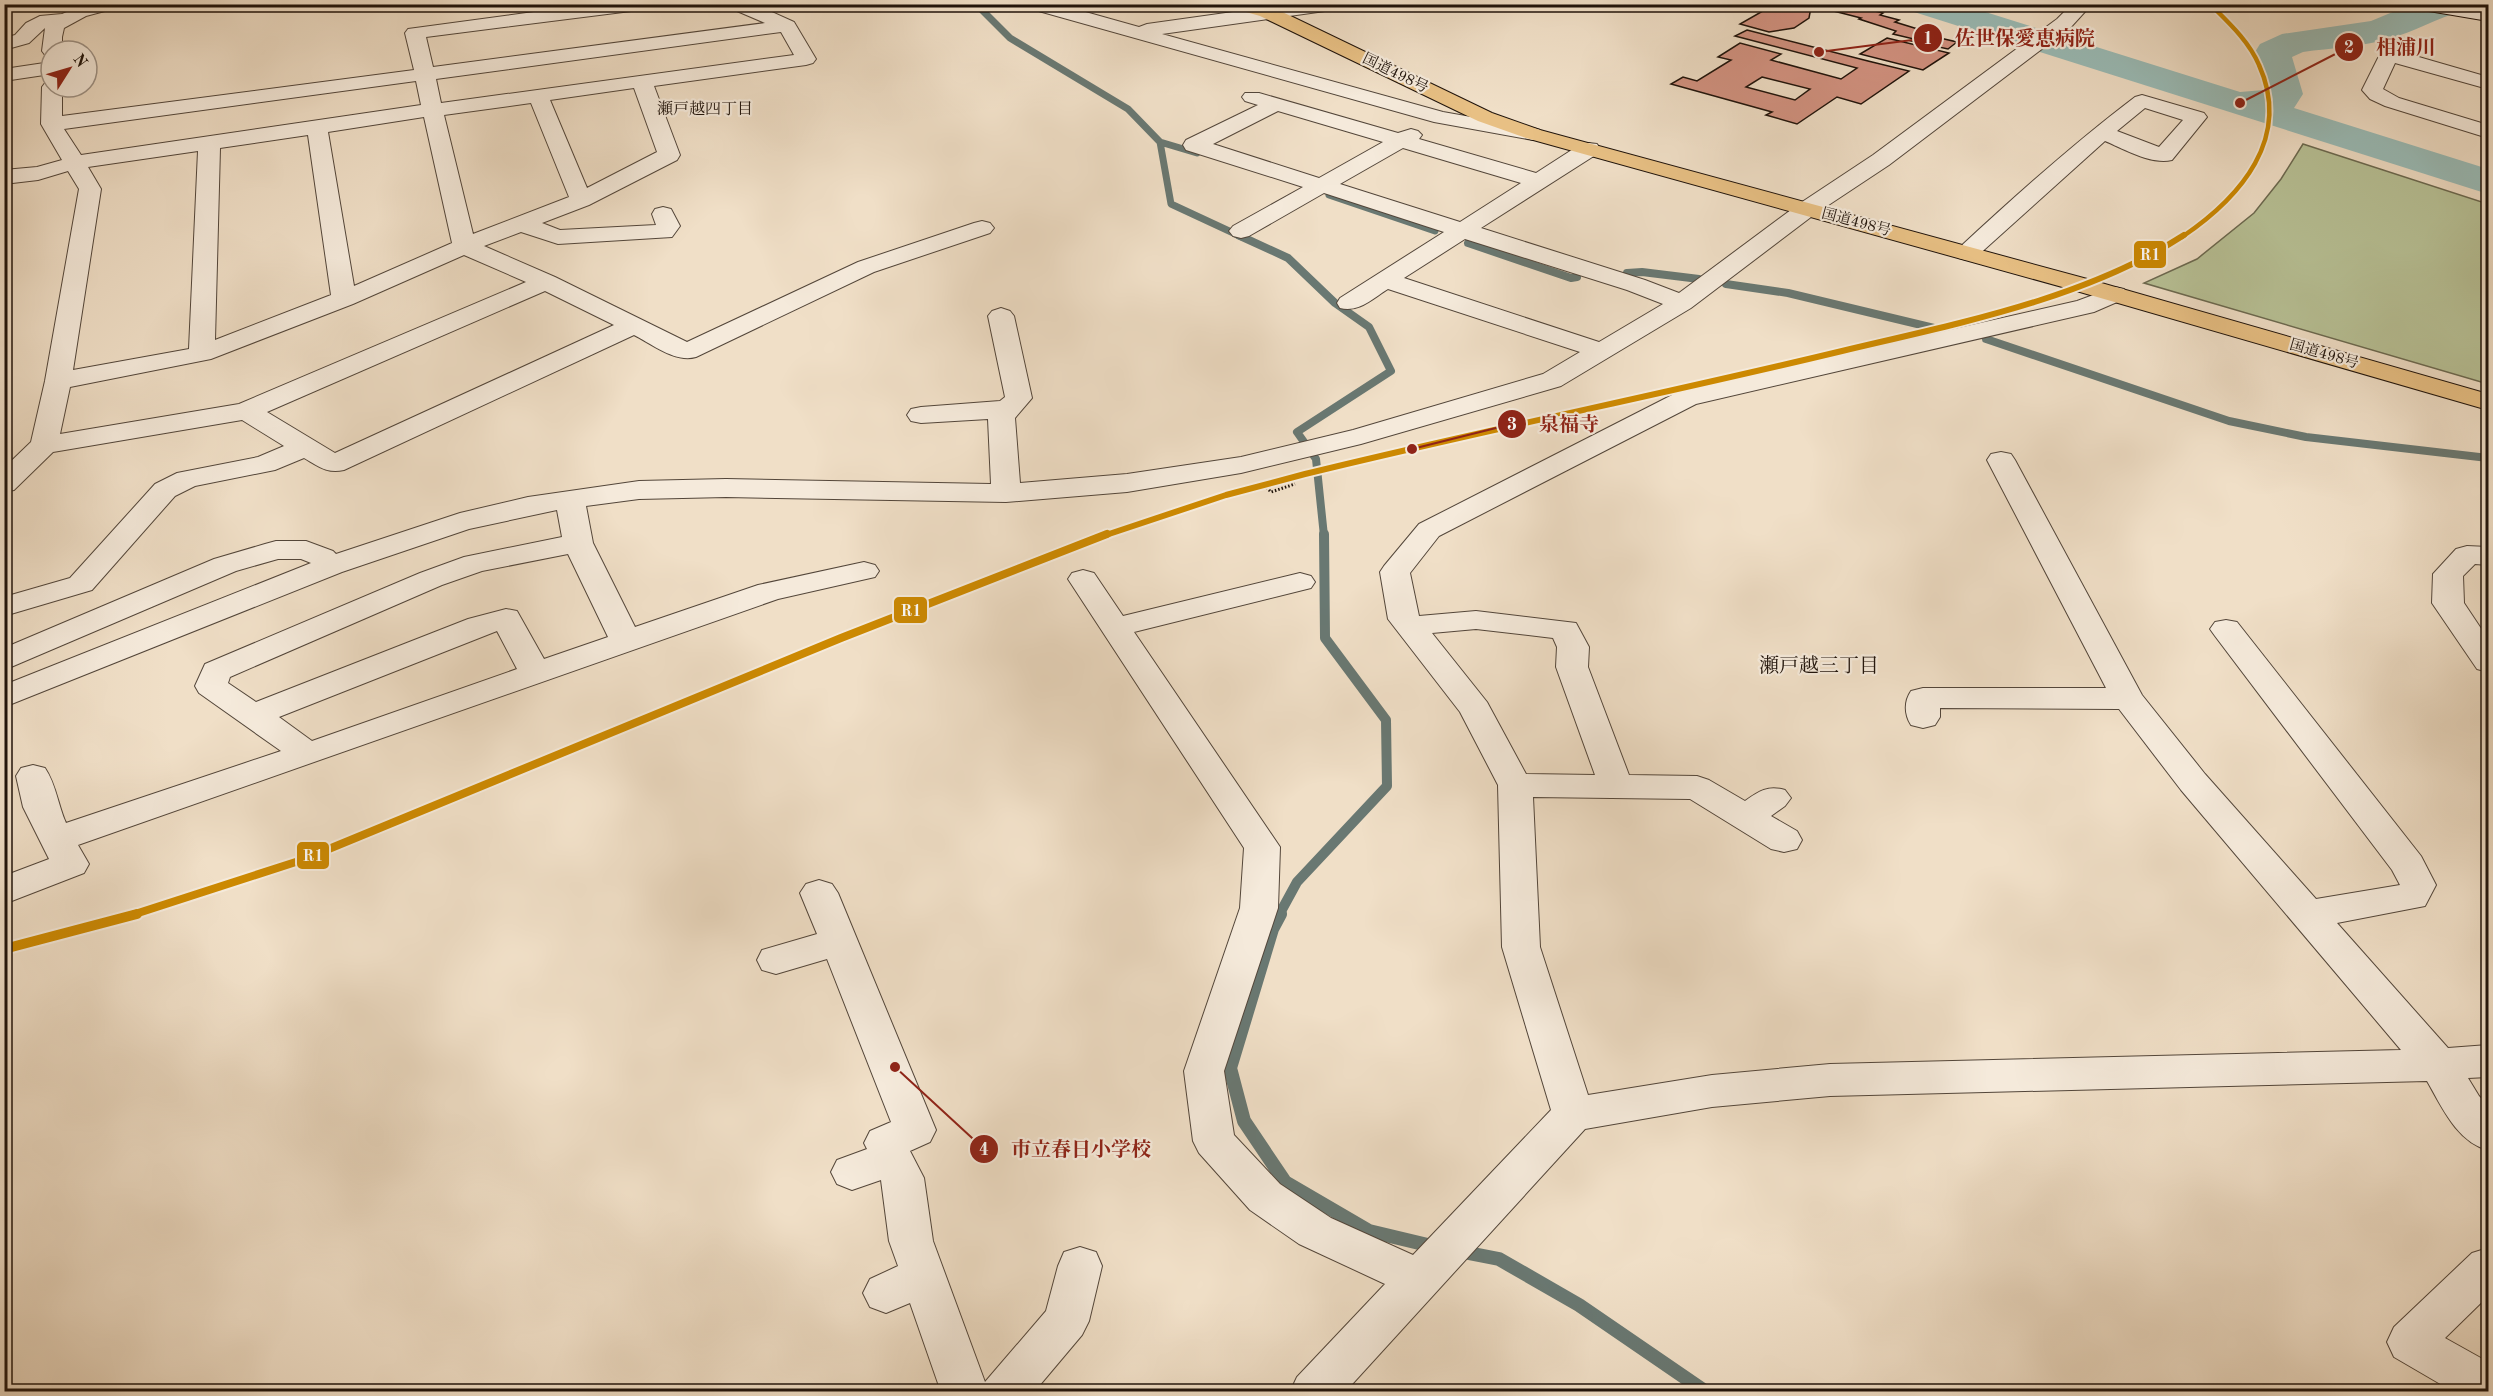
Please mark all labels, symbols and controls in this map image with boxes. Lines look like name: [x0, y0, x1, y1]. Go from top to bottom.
callout: 佐世保愛恵病院: [1913, 19, 2107, 57]
text: 佐世保愛恵病院: [1955, 27, 2095, 50]
callout: 相浦川: [2334, 28, 2448, 66]
text: 1: [1923, 30, 1933, 48]
text: 相浦川: [2376, 36, 2436, 59]
north arrow: [39, 39, 99, 99]
text: 2: [2344, 39, 2354, 57]
street label: 国道498号: [1360, 50, 1431, 96]
text: N: [69, 51, 90, 71]
district label: 瀬戸越四丁目: [657, 100, 753, 118]
street label: 国道498号: [1820, 205, 1893, 239]
line badge: R1: [2133, 240, 2167, 269]
text: R1: [2140, 248, 2160, 264]
street label: 国道498号: [2288, 336, 2361, 372]
callout: 泉福寺: [1497, 405, 1611, 443]
text: 泉福寺: [1539, 413, 1599, 436]
text: 3: [1507, 416, 1517, 434]
line badge: R1: [893, 596, 928, 624]
text: R1: [901, 604, 921, 620]
district label: 瀬戸越三丁目: [1759, 655, 1879, 677]
line badge: R1: [296, 841, 330, 870]
text: R1: [303, 849, 323, 865]
callout: 市立春日小学校: [969, 1130, 1163, 1168]
text: 市立春日小学校: [1011, 1138, 1151, 1161]
text: 4: [979, 1141, 989, 1159]

